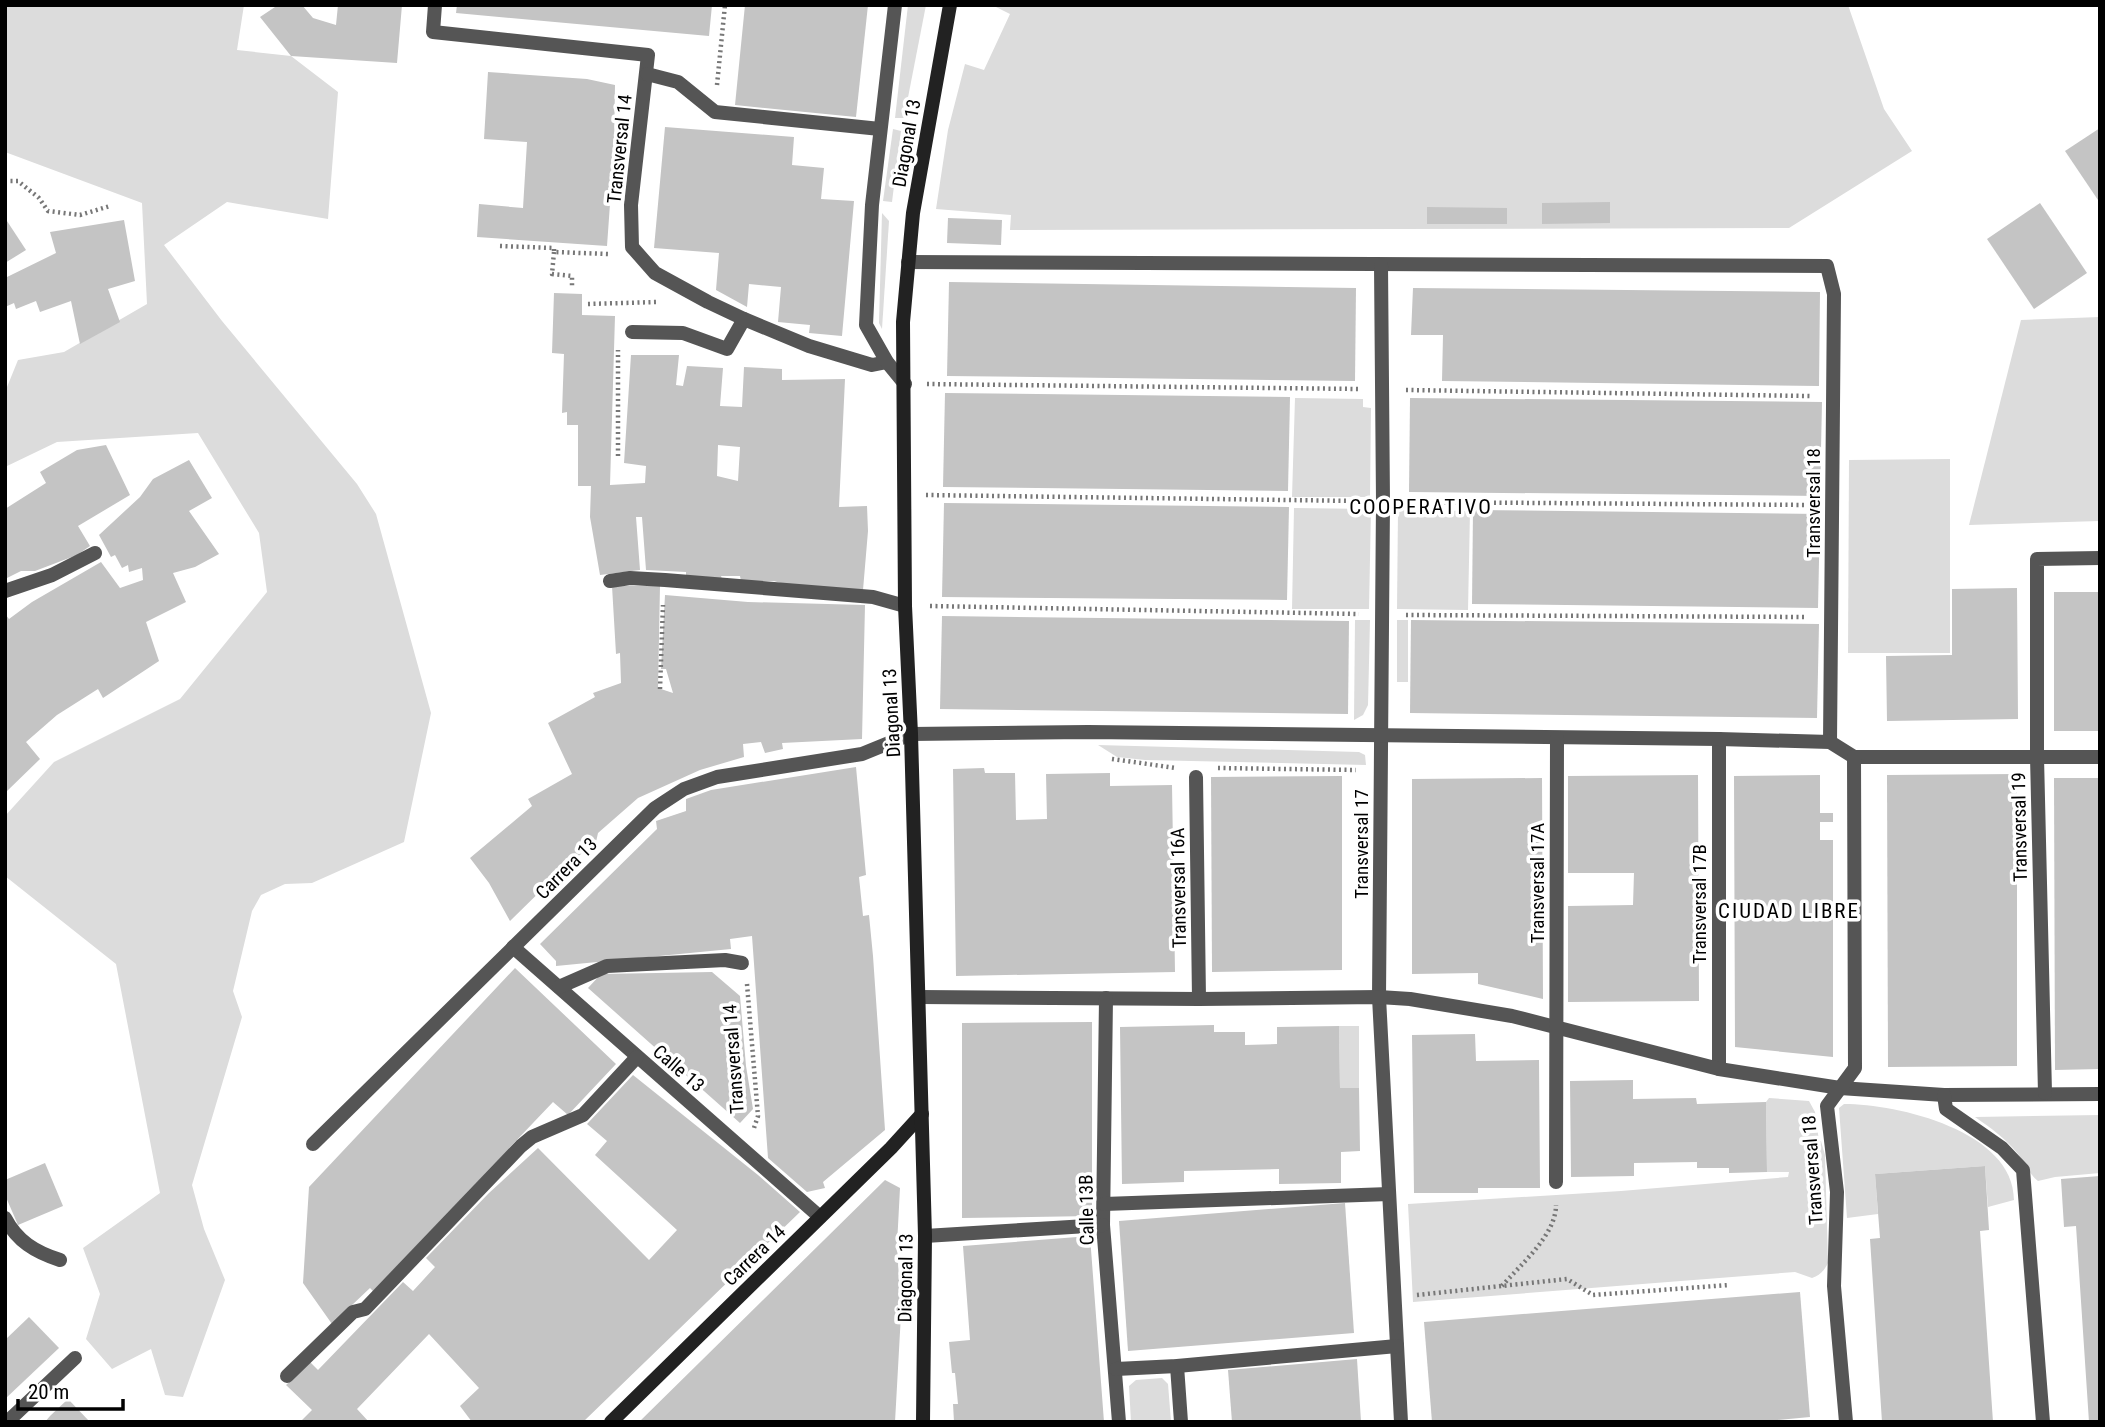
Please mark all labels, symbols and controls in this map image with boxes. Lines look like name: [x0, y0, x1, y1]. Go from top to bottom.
street label: Transversal 14: [602, 93, 637, 205]
street label: Diagonal 13: [887, 97, 926, 189]
street label: Transversal 18: [1802, 448, 1825, 558]
district label: COOPERATIVO: [1349, 495, 1493, 519]
street label: Diagonal 13: [878, 668, 905, 758]
street label: Transversal 19: [2007, 772, 2032, 882]
street label: Transversal 17: [1350, 789, 1373, 899]
street label: Transversal 17A: [1526, 823, 1549, 943]
street label: Transversal 16A: [1166, 828, 1191, 948]
street label: Carrera 13: [531, 833, 602, 904]
street label: Transversal 17B: [1688, 844, 1711, 964]
district label: CIUDAD LIBRE: [1718, 899, 1860, 923]
street label: Transversal 14: [718, 1004, 749, 1114]
street label: Calle 13: [648, 1040, 709, 1097]
street label: Transversal 18: [1797, 1115, 1828, 1225]
street label: Calle 13B: [1074, 1174, 1099, 1246]
street label: Carrera 14: [718, 1220, 790, 1291]
street label: Diagonal 13: [893, 1233, 918, 1323]
scale bar: [18, 1368, 122, 1412]
text: 20 m: [28, 1380, 69, 1404]

